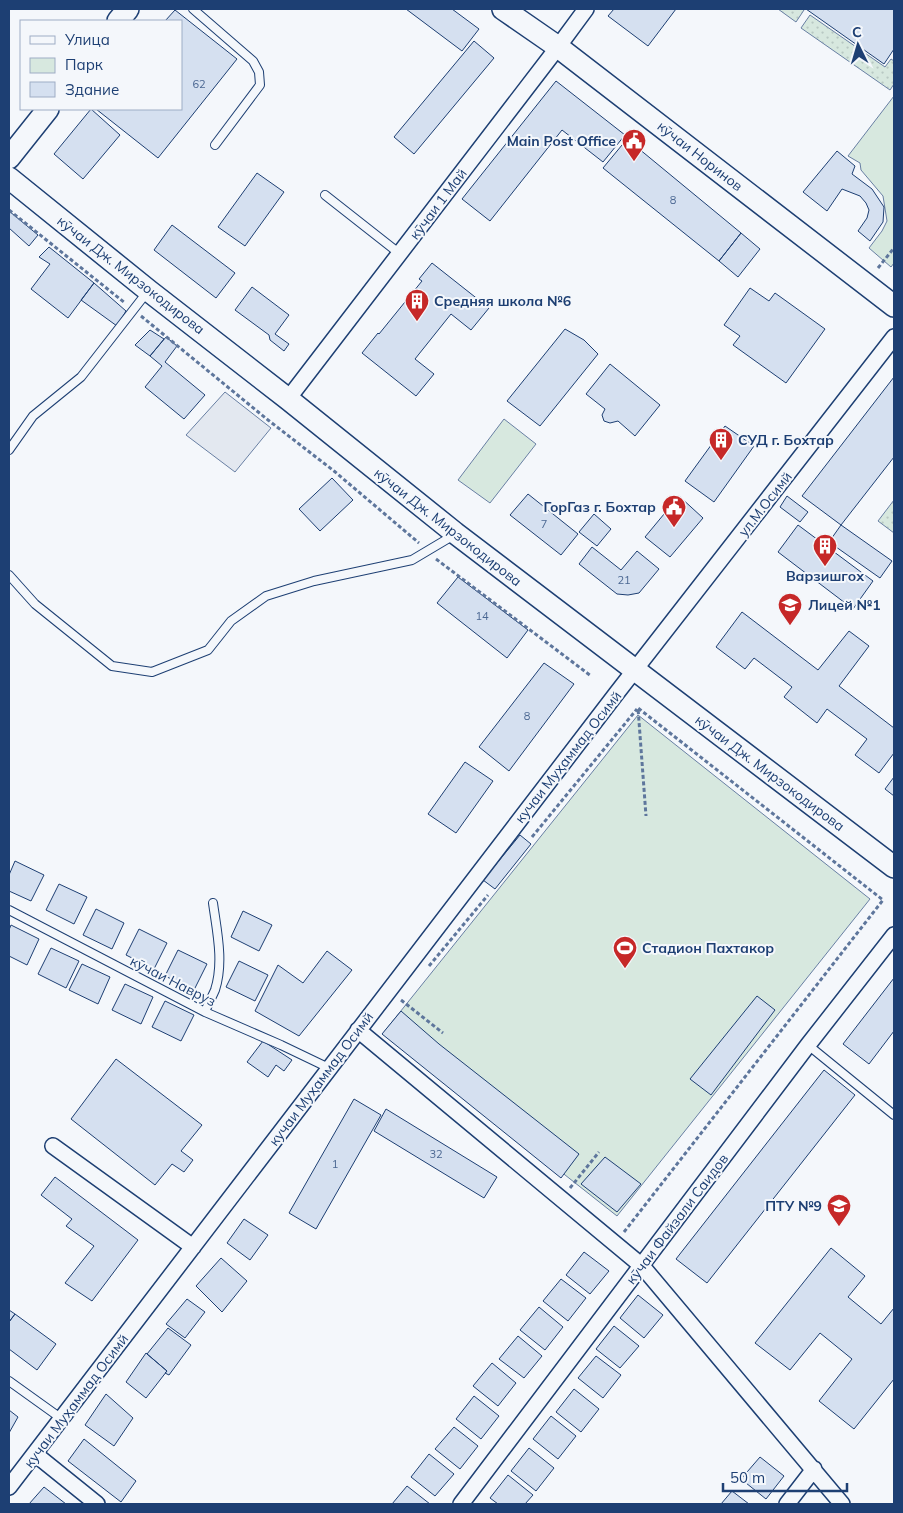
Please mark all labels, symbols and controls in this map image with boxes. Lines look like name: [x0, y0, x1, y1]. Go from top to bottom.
legend: [20, 20, 182, 110]
north arrow: [833, 20, 883, 70]
text: С: [851, 23, 862, 41]
text: Улица: [64, 30, 110, 49]
text: Парк: [65, 55, 104, 74]
house number: 62: [192, 77, 206, 91]
text: Здание: [65, 80, 119, 99]
street label: кӯчаи Норинов: [654, 117, 746, 195]
public building icon: Main Post Office: [621, 128, 647, 162]
place label: Main Post Office: [507, 132, 616, 150]
street label: кӯчаи 1 Май: [405, 165, 471, 243]
house number: 8: [670, 193, 677, 207]
street label: кӯчаи Дж. Мирзокодирова: [54, 212, 208, 338]
building icon: Средняя школа №6: [404, 288, 430, 322]
place label: Средняя школа №6: [434, 292, 571, 310]
building icon: СУД г. Бохтар: [708, 427, 734, 461]
place label: СУД г. Бохтар: [738, 431, 834, 449]
street label: кӯчаи Дж. Мирзокодирова: [371, 464, 525, 590]
street label: ул.М.Осимй: [734, 468, 796, 540]
public building icon: ГорГаз г. Бохтар: [661, 494, 687, 528]
place label: ГорГаз г. Бохтар: [544, 498, 656, 516]
house number: 7: [541, 517, 547, 531]
building icon: Варзишгох: [812, 533, 838, 567]
place label: Варзишгох: [786, 567, 864, 585]
house number: 21: [617, 573, 631, 587]
school or university icon: Лицей №1: [777, 592, 803, 626]
place label: Лицей №1: [808, 596, 881, 614]
house number: 14: [475, 609, 489, 623]
street label: кучаи Муҳаммад Осимй: [511, 687, 625, 827]
house number: 8: [524, 709, 531, 723]
street label: кӯчаи Дж. Мирзокодирова: [692, 711, 848, 835]
sports icon: Стадион Пахтакор: [612, 935, 638, 969]
place label: Стадион Пахтакор: [642, 939, 774, 957]
street label: кӯчаи Навруз: [127, 952, 219, 1010]
street label: кучаи Муҳаммад Осимй: [265, 1008, 377, 1150]
house number: 32: [429, 1147, 443, 1161]
street label: кӯчаи Файзали Саидов: [622, 1150, 732, 1288]
house number: 1: [332, 1157, 338, 1171]
school or university icon: ПТУ №9: [826, 1193, 852, 1227]
place label: ПТУ №9: [765, 1197, 822, 1215]
street label: кучаи Муҳаммад Осимй: [20, 1330, 132, 1472]
scale bar: [723, 1460, 847, 1492]
text: 50 m: [730, 1468, 765, 1487]

